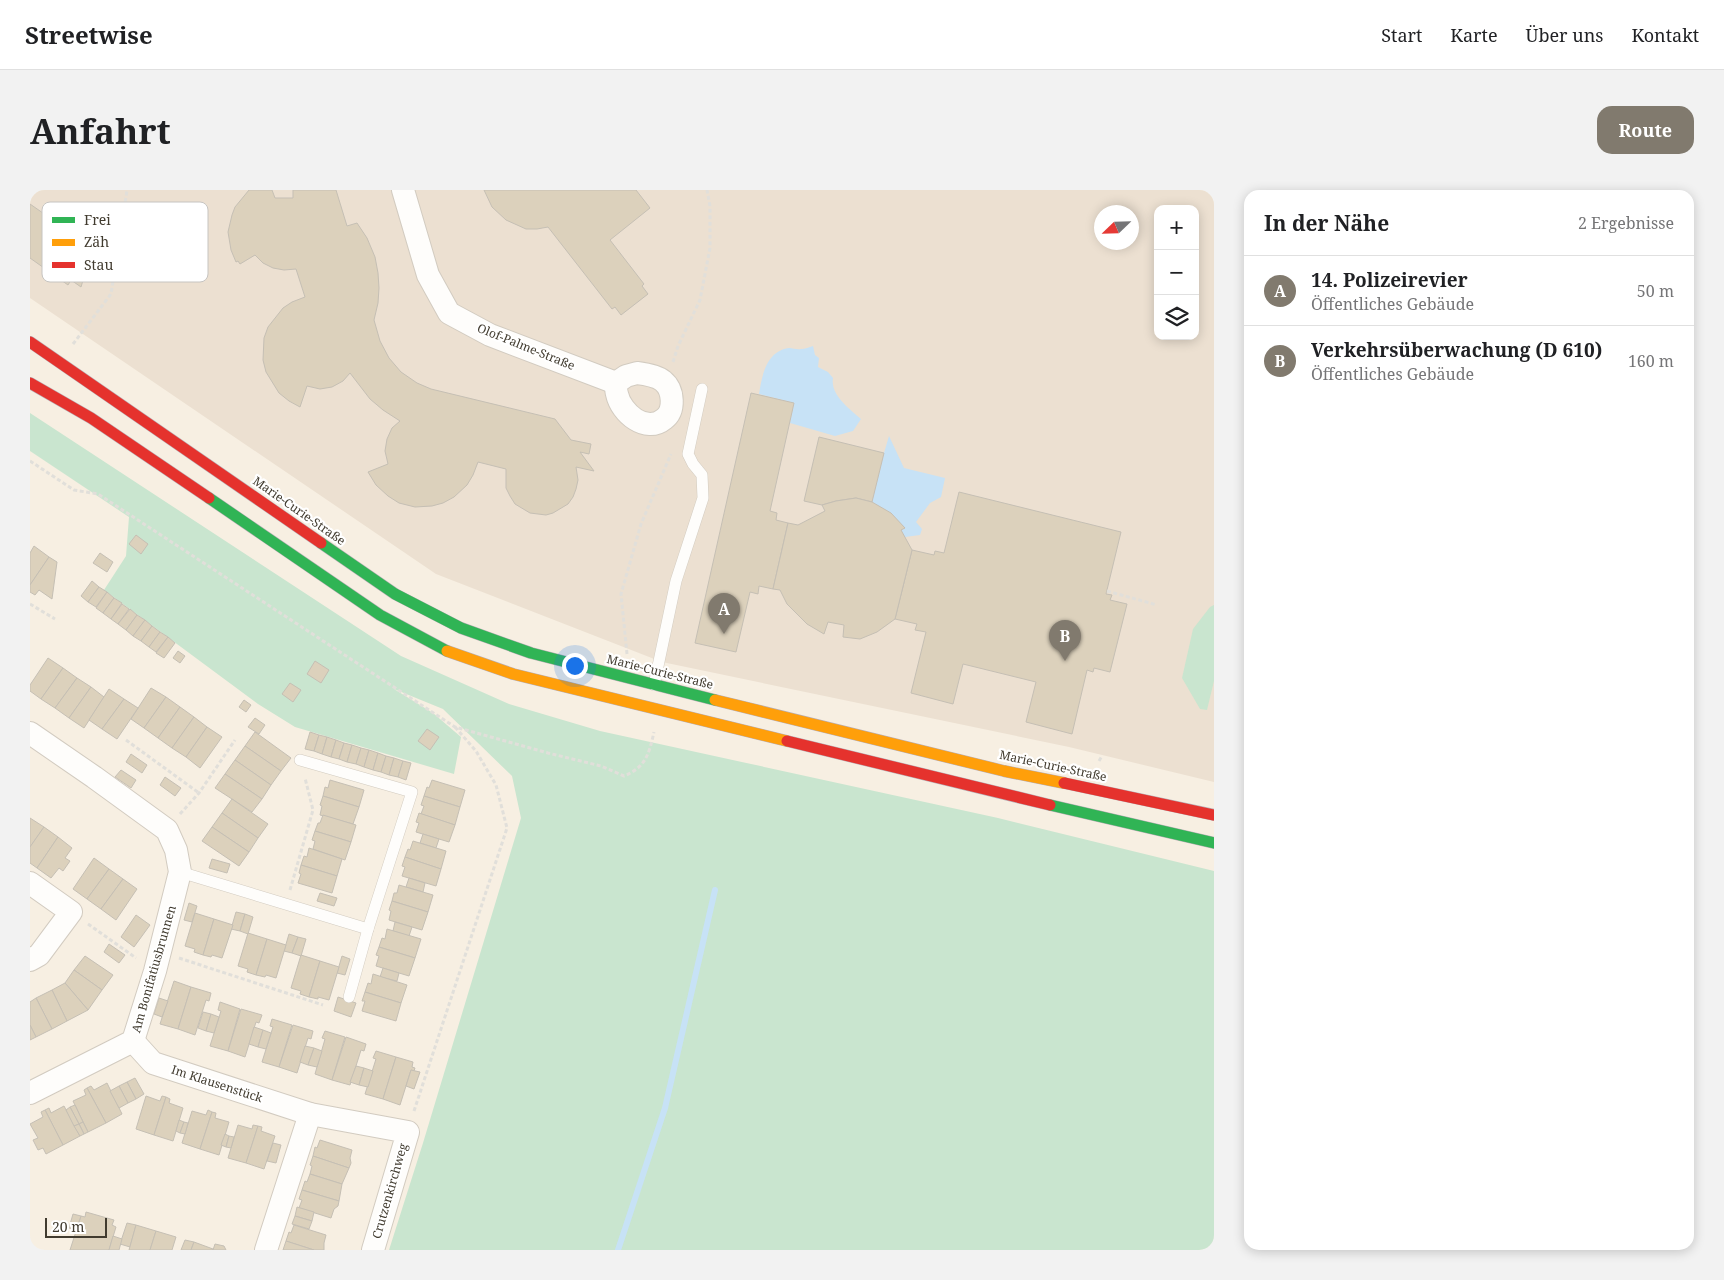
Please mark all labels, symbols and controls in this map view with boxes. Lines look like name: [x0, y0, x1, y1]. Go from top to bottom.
text: Streetwise: [25, 18, 153, 51]
text: Start: [1381, 23, 1422, 47]
text: Karte: [1450, 23, 1498, 47]
text: Über uns: [1526, 23, 1603, 47]
text: Kontakt: [1631, 23, 1699, 47]
button: Route: [1597, 106, 1694, 154]
text: Anfahrt: [30, 107, 171, 154]
legend: [42, 202, 208, 282]
north arrow: [1094, 205, 1139, 250]
map controls: [1154, 205, 1199, 340]
button: +: [1154, 205, 1199, 250]
text: In der Nähe: [1264, 209, 1389, 237]
text: Frei: [84, 210, 111, 229]
text: 2 Ergebnisse: [1578, 212, 1674, 234]
text: Zäh: [84, 232, 109, 251]
button: −: [1154, 250, 1199, 295]
text: Stau: [84, 255, 113, 274]
text: 14. Polizeirevier: [1311, 267, 1468, 293]
text: A: [1274, 280, 1286, 302]
text: 50 m: [1637, 280, 1674, 302]
text: Öffentliches Gebäude: [1311, 293, 1474, 315]
button: layers: [1154, 295, 1199, 340]
street label: Olof-Palme-Straße: [475, 319, 578, 374]
text: Verkehrsüberwachung (D 610): [1311, 337, 1602, 363]
text: B: [1275, 350, 1285, 372]
text: 160 m: [1628, 350, 1674, 372]
text: Öffentliches Gebäude: [1311, 363, 1474, 385]
street label: Marie-Curie-Straße: [250, 472, 349, 549]
pin: A: [708, 593, 740, 634]
pin: B: [1049, 620, 1081, 661]
street label: Marie-Curie-Straße: [605, 650, 715, 693]
your location: [562, 653, 588, 679]
street label: Marie-Curie-Straße: [998, 746, 1108, 785]
street label: Am Bonifatiusbrunnen: [127, 903, 180, 1035]
street label: Im Klausenstück: [169, 1061, 266, 1107]
street label: Crutzenkirchweg: [368, 1141, 411, 1241]
scale bar: [45, 1215, 108, 1238]
text: 20 m: [52, 1217, 85, 1236]

